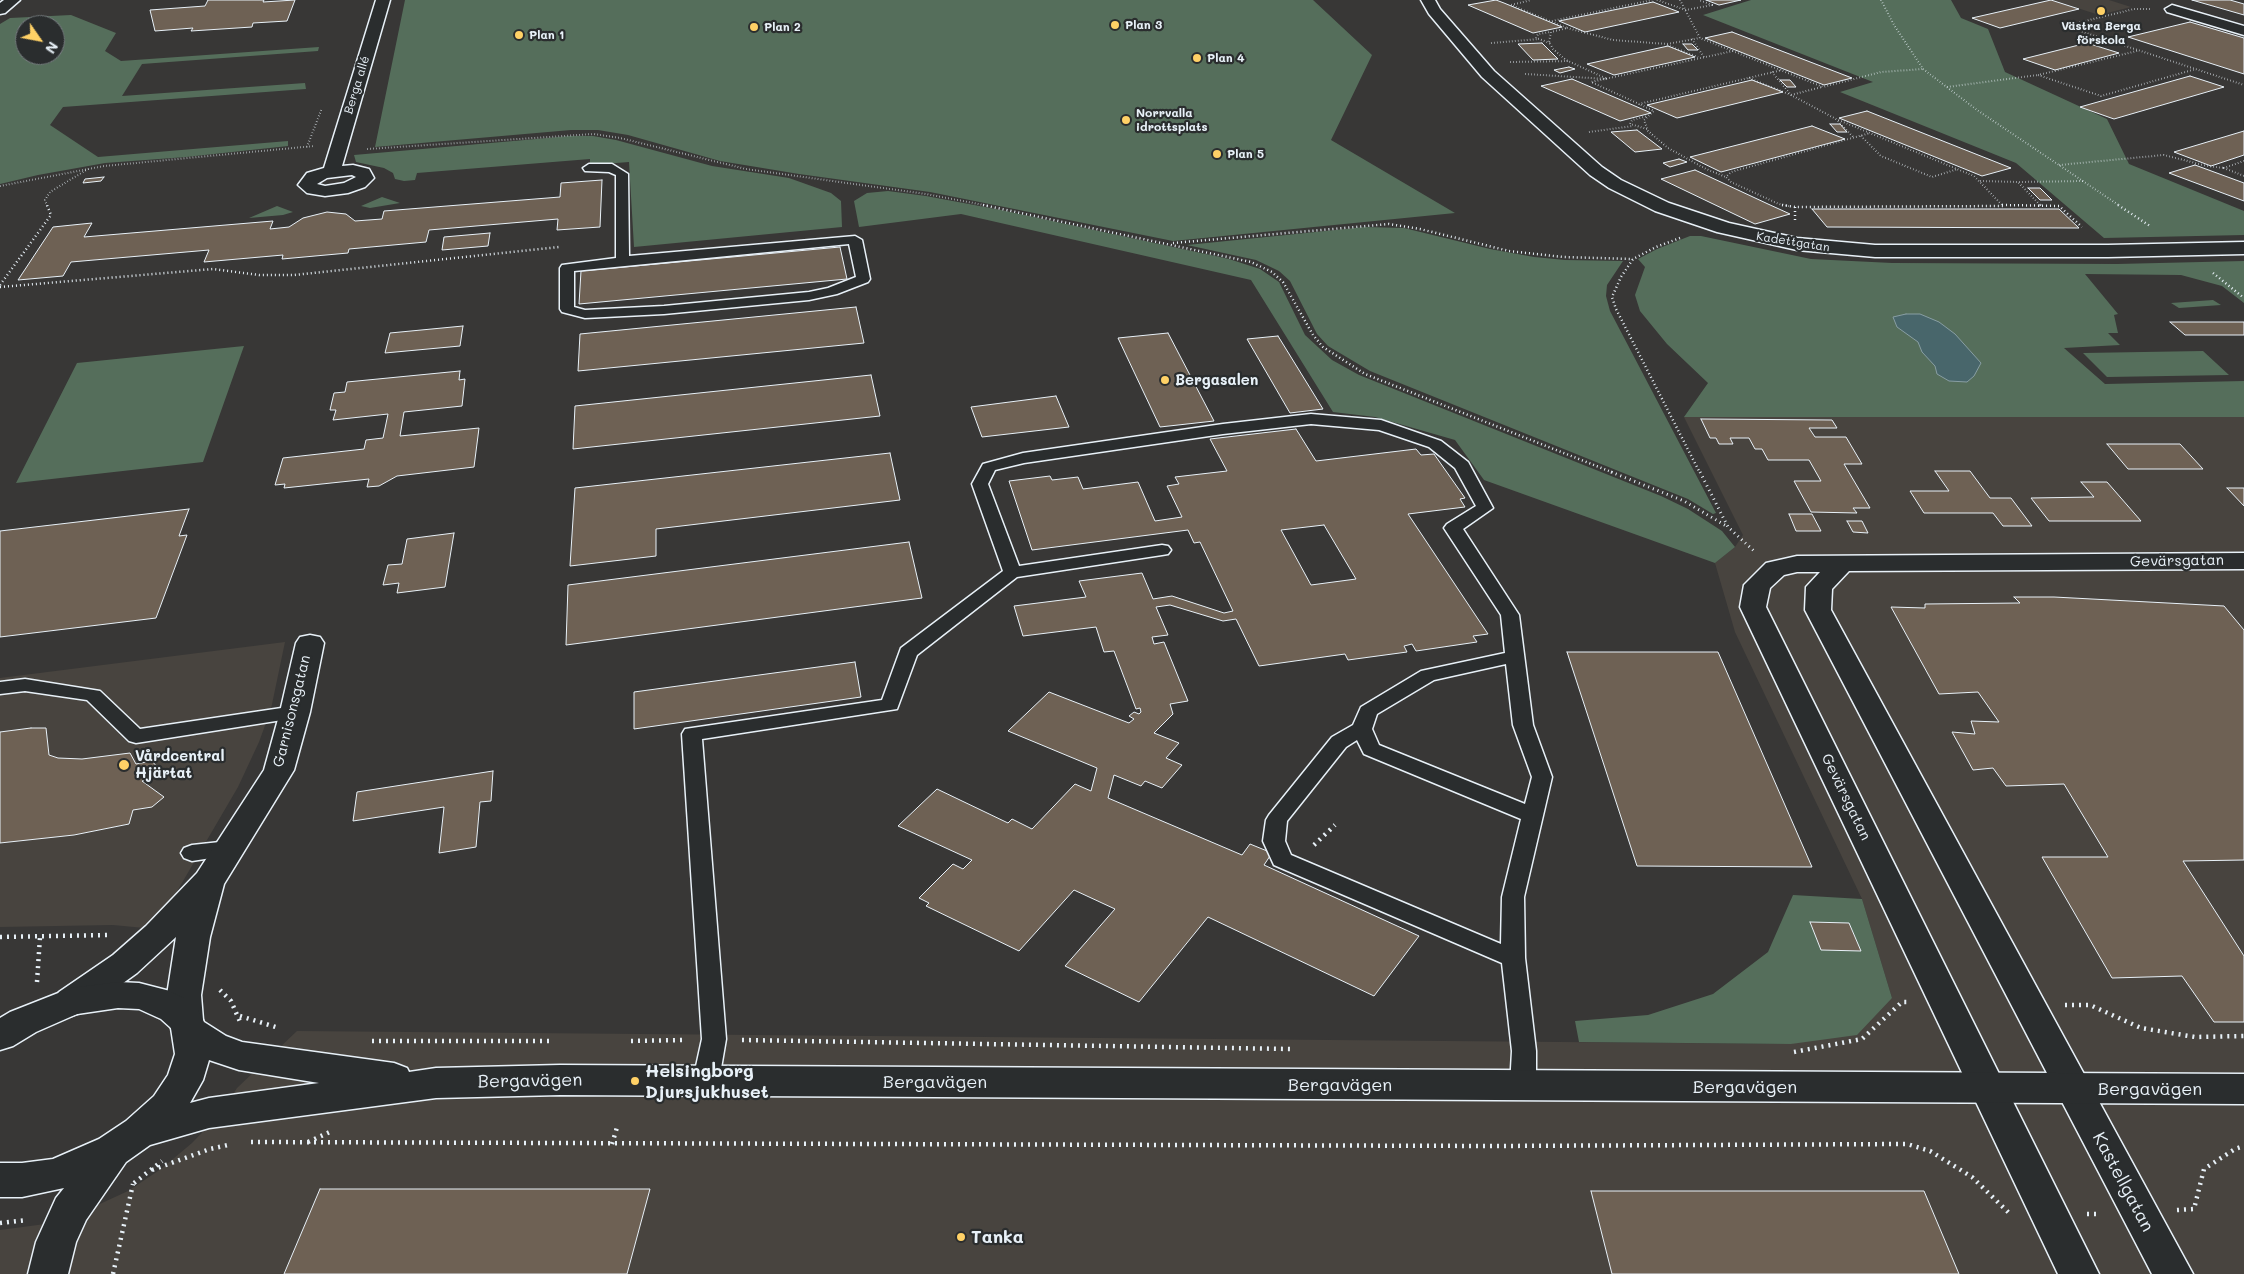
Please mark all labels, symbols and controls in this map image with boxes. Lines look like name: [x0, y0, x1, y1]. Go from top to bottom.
marker: Västra Berga förskola: [2095, 5, 2107, 17]
north arrow: [15, 15, 65, 65]
place label: Plan 3: [1125, 18, 1162, 32]
marker: Plan 3: [1109, 19, 1121, 31]
place label: Västra Berga förskola: [2061, 19, 2141, 47]
place label: Plan 2: [764, 20, 801, 34]
marker: Plan 2: [748, 21, 760, 33]
place label: Plan 1: [529, 28, 564, 42]
marker: Plan 1: [513, 29, 525, 41]
text: N: [41, 38, 63, 58]
place label: Plan 4: [1207, 51, 1245, 65]
marker: Plan 4: [1191, 52, 1203, 64]
street label: Berga allé: [341, 54, 373, 116]
place label: Norrvalla idrottsplats: [1136, 106, 1207, 134]
marker: Norrvalla idrottsplats: [1120, 114, 1132, 126]
place label: Plan 5: [1227, 147, 1264, 161]
marker: Plan 5: [1211, 148, 1223, 160]
street label: Kadettgatan: [1755, 229, 1831, 255]
place label: Bergasalen: [1175, 371, 1258, 389]
marker: Bergasalen: [1159, 374, 1171, 386]
street label: Gevärsgatan: [2130, 551, 2224, 571]
street label: Garnisonsgatan: [269, 653, 315, 769]
place label: Vårdcentral Hjärtat: [135, 747, 225, 782]
street label: Gevärsgatan: [1817, 751, 1875, 843]
marker: Vårdcentral Hjärtat: [117, 758, 131, 772]
place label: Helsingborg Djursjukhuset: [645, 1060, 769, 1102]
street label: Bergavägen: [478, 1069, 582, 1093]
street label: Bergavägen: [883, 1071, 987, 1093]
street label: Bergavägen: [1288, 1074, 1392, 1096]
marker: Helsingborg Djursjukhuset: [629, 1075, 641, 1087]
street label: Bergavägen: [1693, 1076, 1797, 1098]
street label: Bergavägen: [2098, 1078, 2202, 1100]
street label: Kastellgatan: [2088, 1128, 2158, 1236]
place label: Tanka: [971, 1226, 1024, 1248]
marker: Tanka: [955, 1231, 967, 1243]

